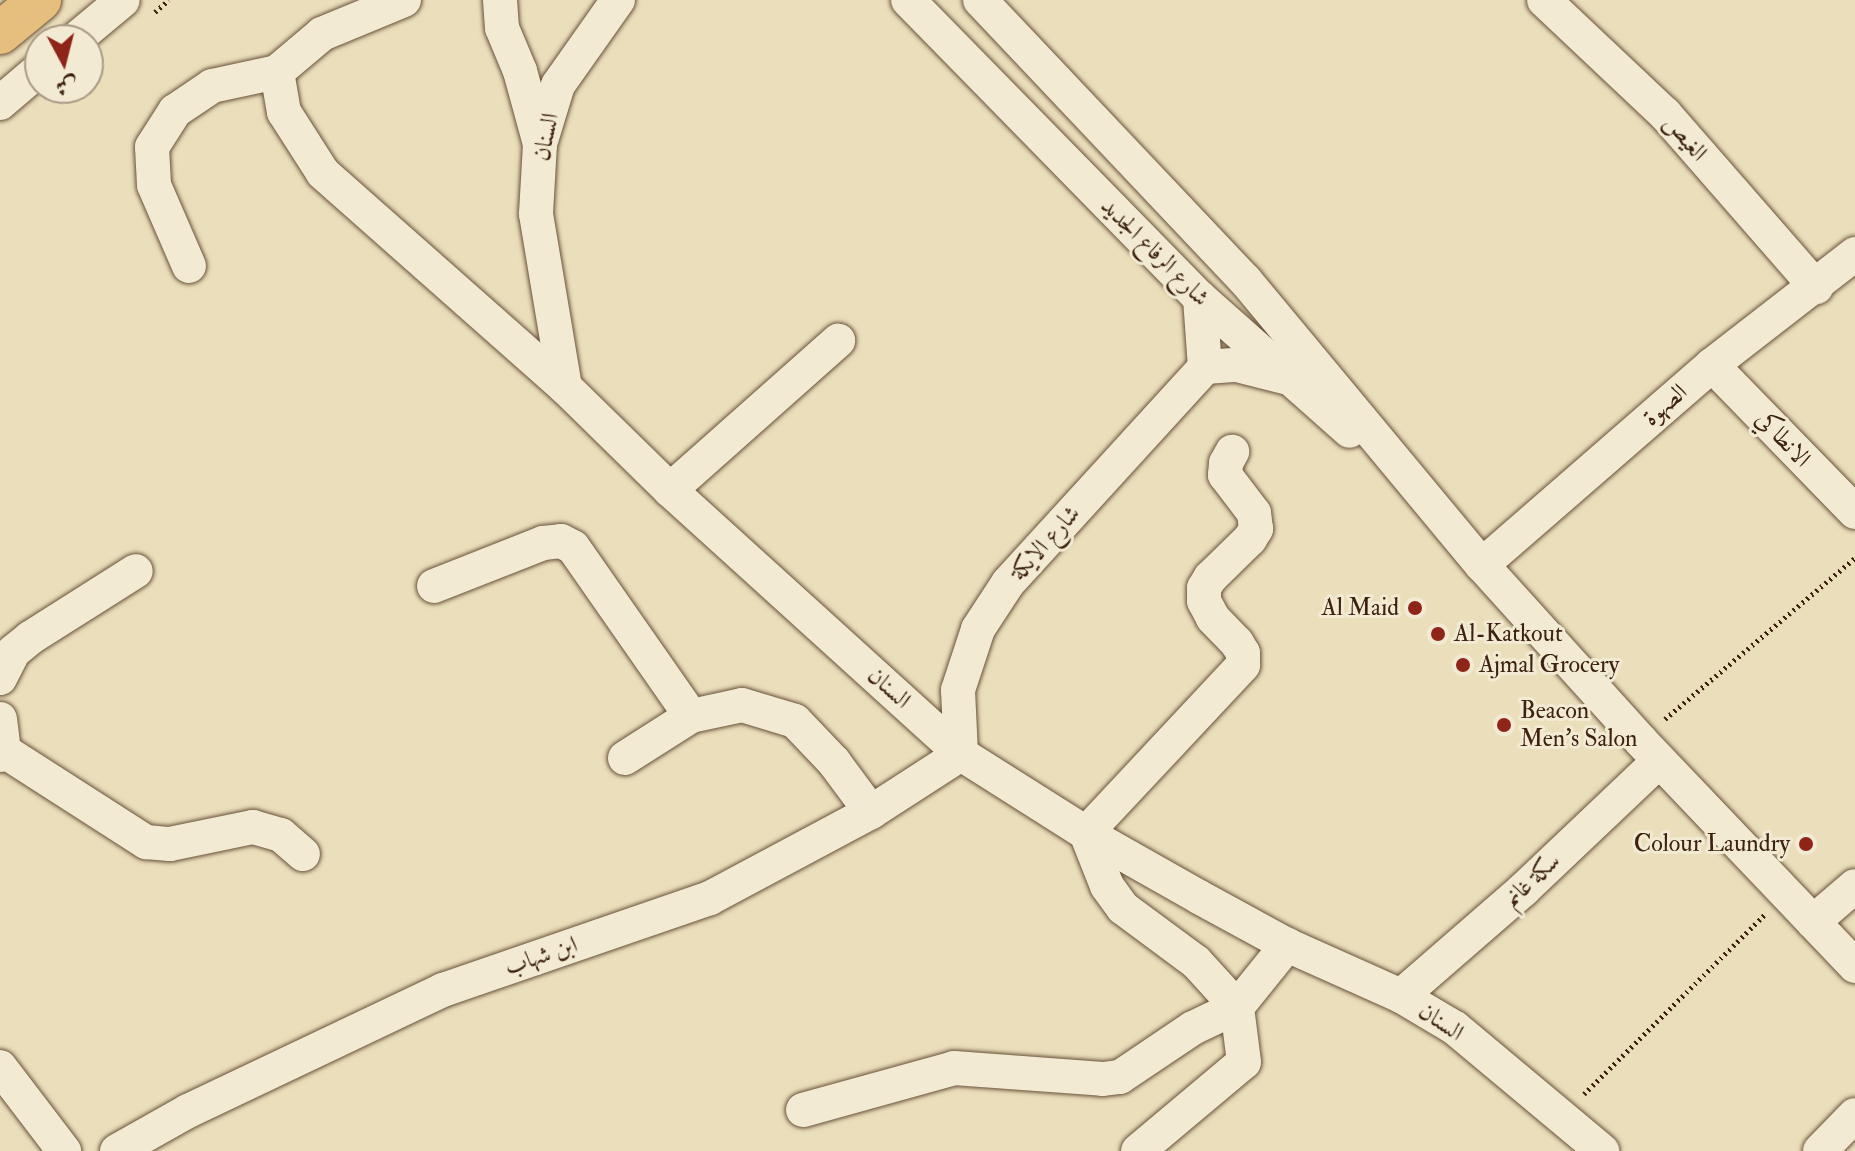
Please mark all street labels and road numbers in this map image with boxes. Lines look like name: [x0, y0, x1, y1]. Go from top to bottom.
street label: الغيص: [1657, 109, 1713, 167]
street label: السنان: [527, 110, 565, 164]
street label: شارع الرفاع الجديد: [1095, 192, 1215, 312]
street label: الصهوة: [1637, 378, 1693, 432]
street label: الانطاكي: [1749, 405, 1817, 473]
street label: شارع الايكة: [1004, 500, 1086, 586]
street label: السنان: [861, 661, 917, 715]
street label: سكة غانم: [1498, 847, 1566, 913]
street label: ابن شهاب: [501, 930, 581, 982]
street label: السنان: [1413, 997, 1469, 1047]

